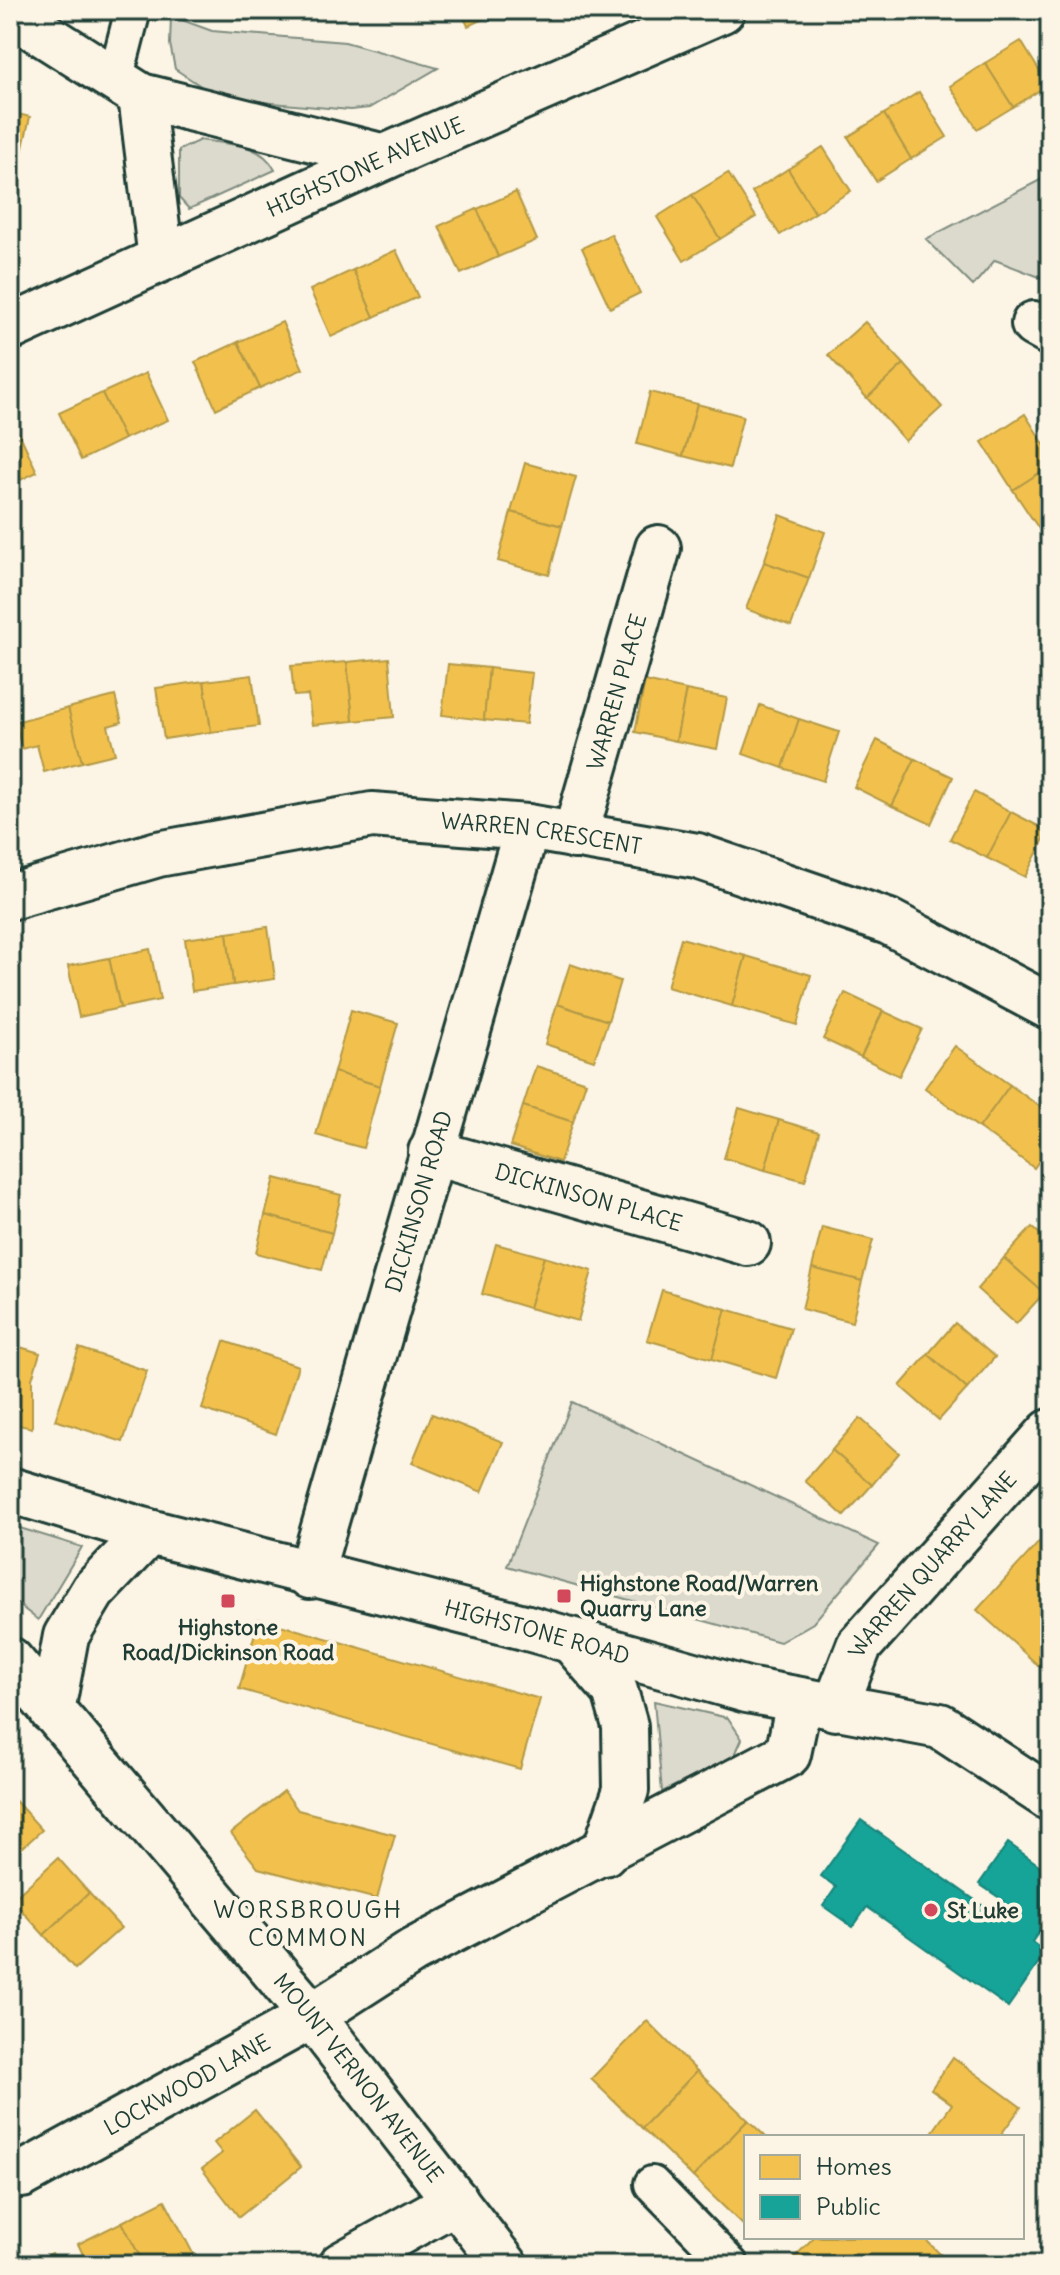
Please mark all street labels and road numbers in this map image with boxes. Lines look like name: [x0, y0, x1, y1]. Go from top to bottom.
street label: HIGHSTONE AVENUE: [262, 110, 468, 223]
street label: WARREN PLACE: [581, 610, 652, 773]
street label: WARREN CRESCENT: [440, 806, 644, 860]
street label: DICKINSON ROAD: [379, 1107, 458, 1295]
street label: DICKINSON PLACE: [492, 1157, 686, 1237]
street label: WARREN QUARRY LANE: [842, 1465, 1022, 1661]
street label: HIGHSTONE ROAD: [442, 1593, 633, 1670]
street label: MOUNT VERNON AVENUE: [268, 1967, 450, 2188]
street label: LOCKWOOD LANE: [99, 2028, 275, 2141]

